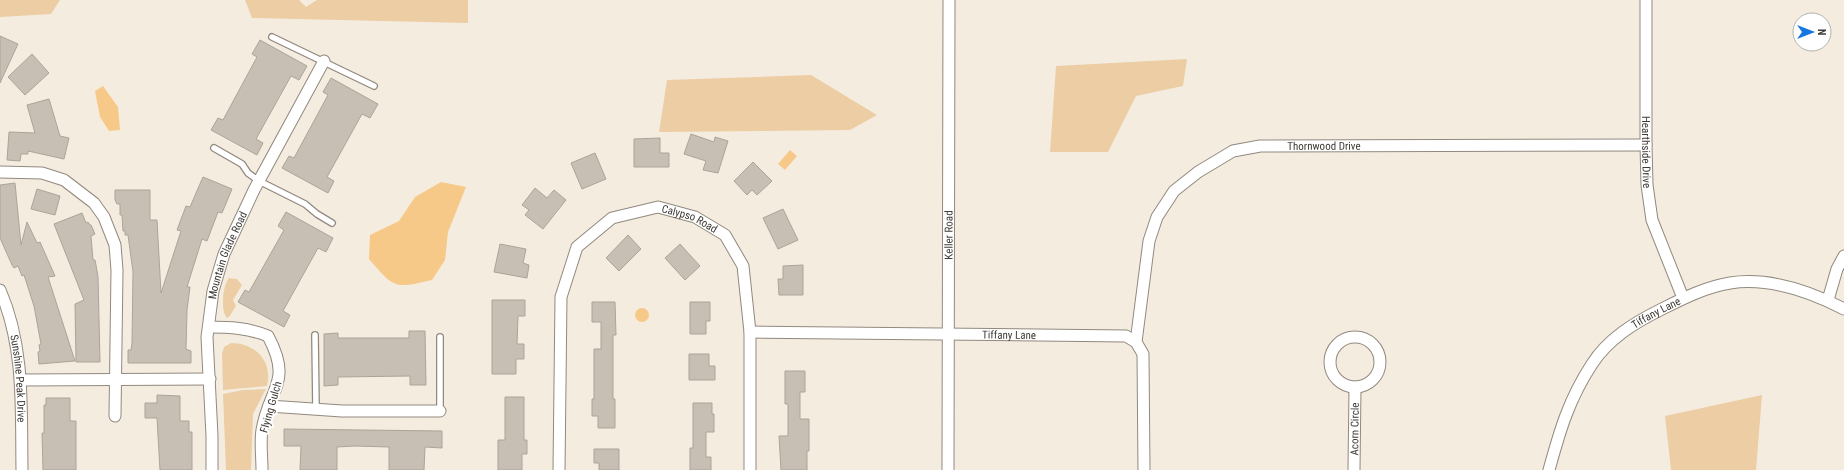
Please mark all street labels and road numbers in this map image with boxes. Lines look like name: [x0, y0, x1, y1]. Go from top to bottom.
street label: Hearthside Drive: [1640, 116, 1654, 189]
street label: Thornwood Drive: [1287, 139, 1361, 152]
street label: Calypso Road: [660, 202, 720, 235]
street label: Mountain Glade Road: [206, 209, 250, 300]
street label: Keller Road: [942, 210, 955, 260]
street label: Tiffany Lane: [1629, 294, 1683, 331]
street label: Tiffany Lane: [982, 328, 1036, 342]
street label: Sunshine Peak Drive: [8, 333, 28, 422]
street label: Flying Gulch: [257, 380, 285, 434]
street label: Acorn Circle: [1348, 402, 1361, 456]

